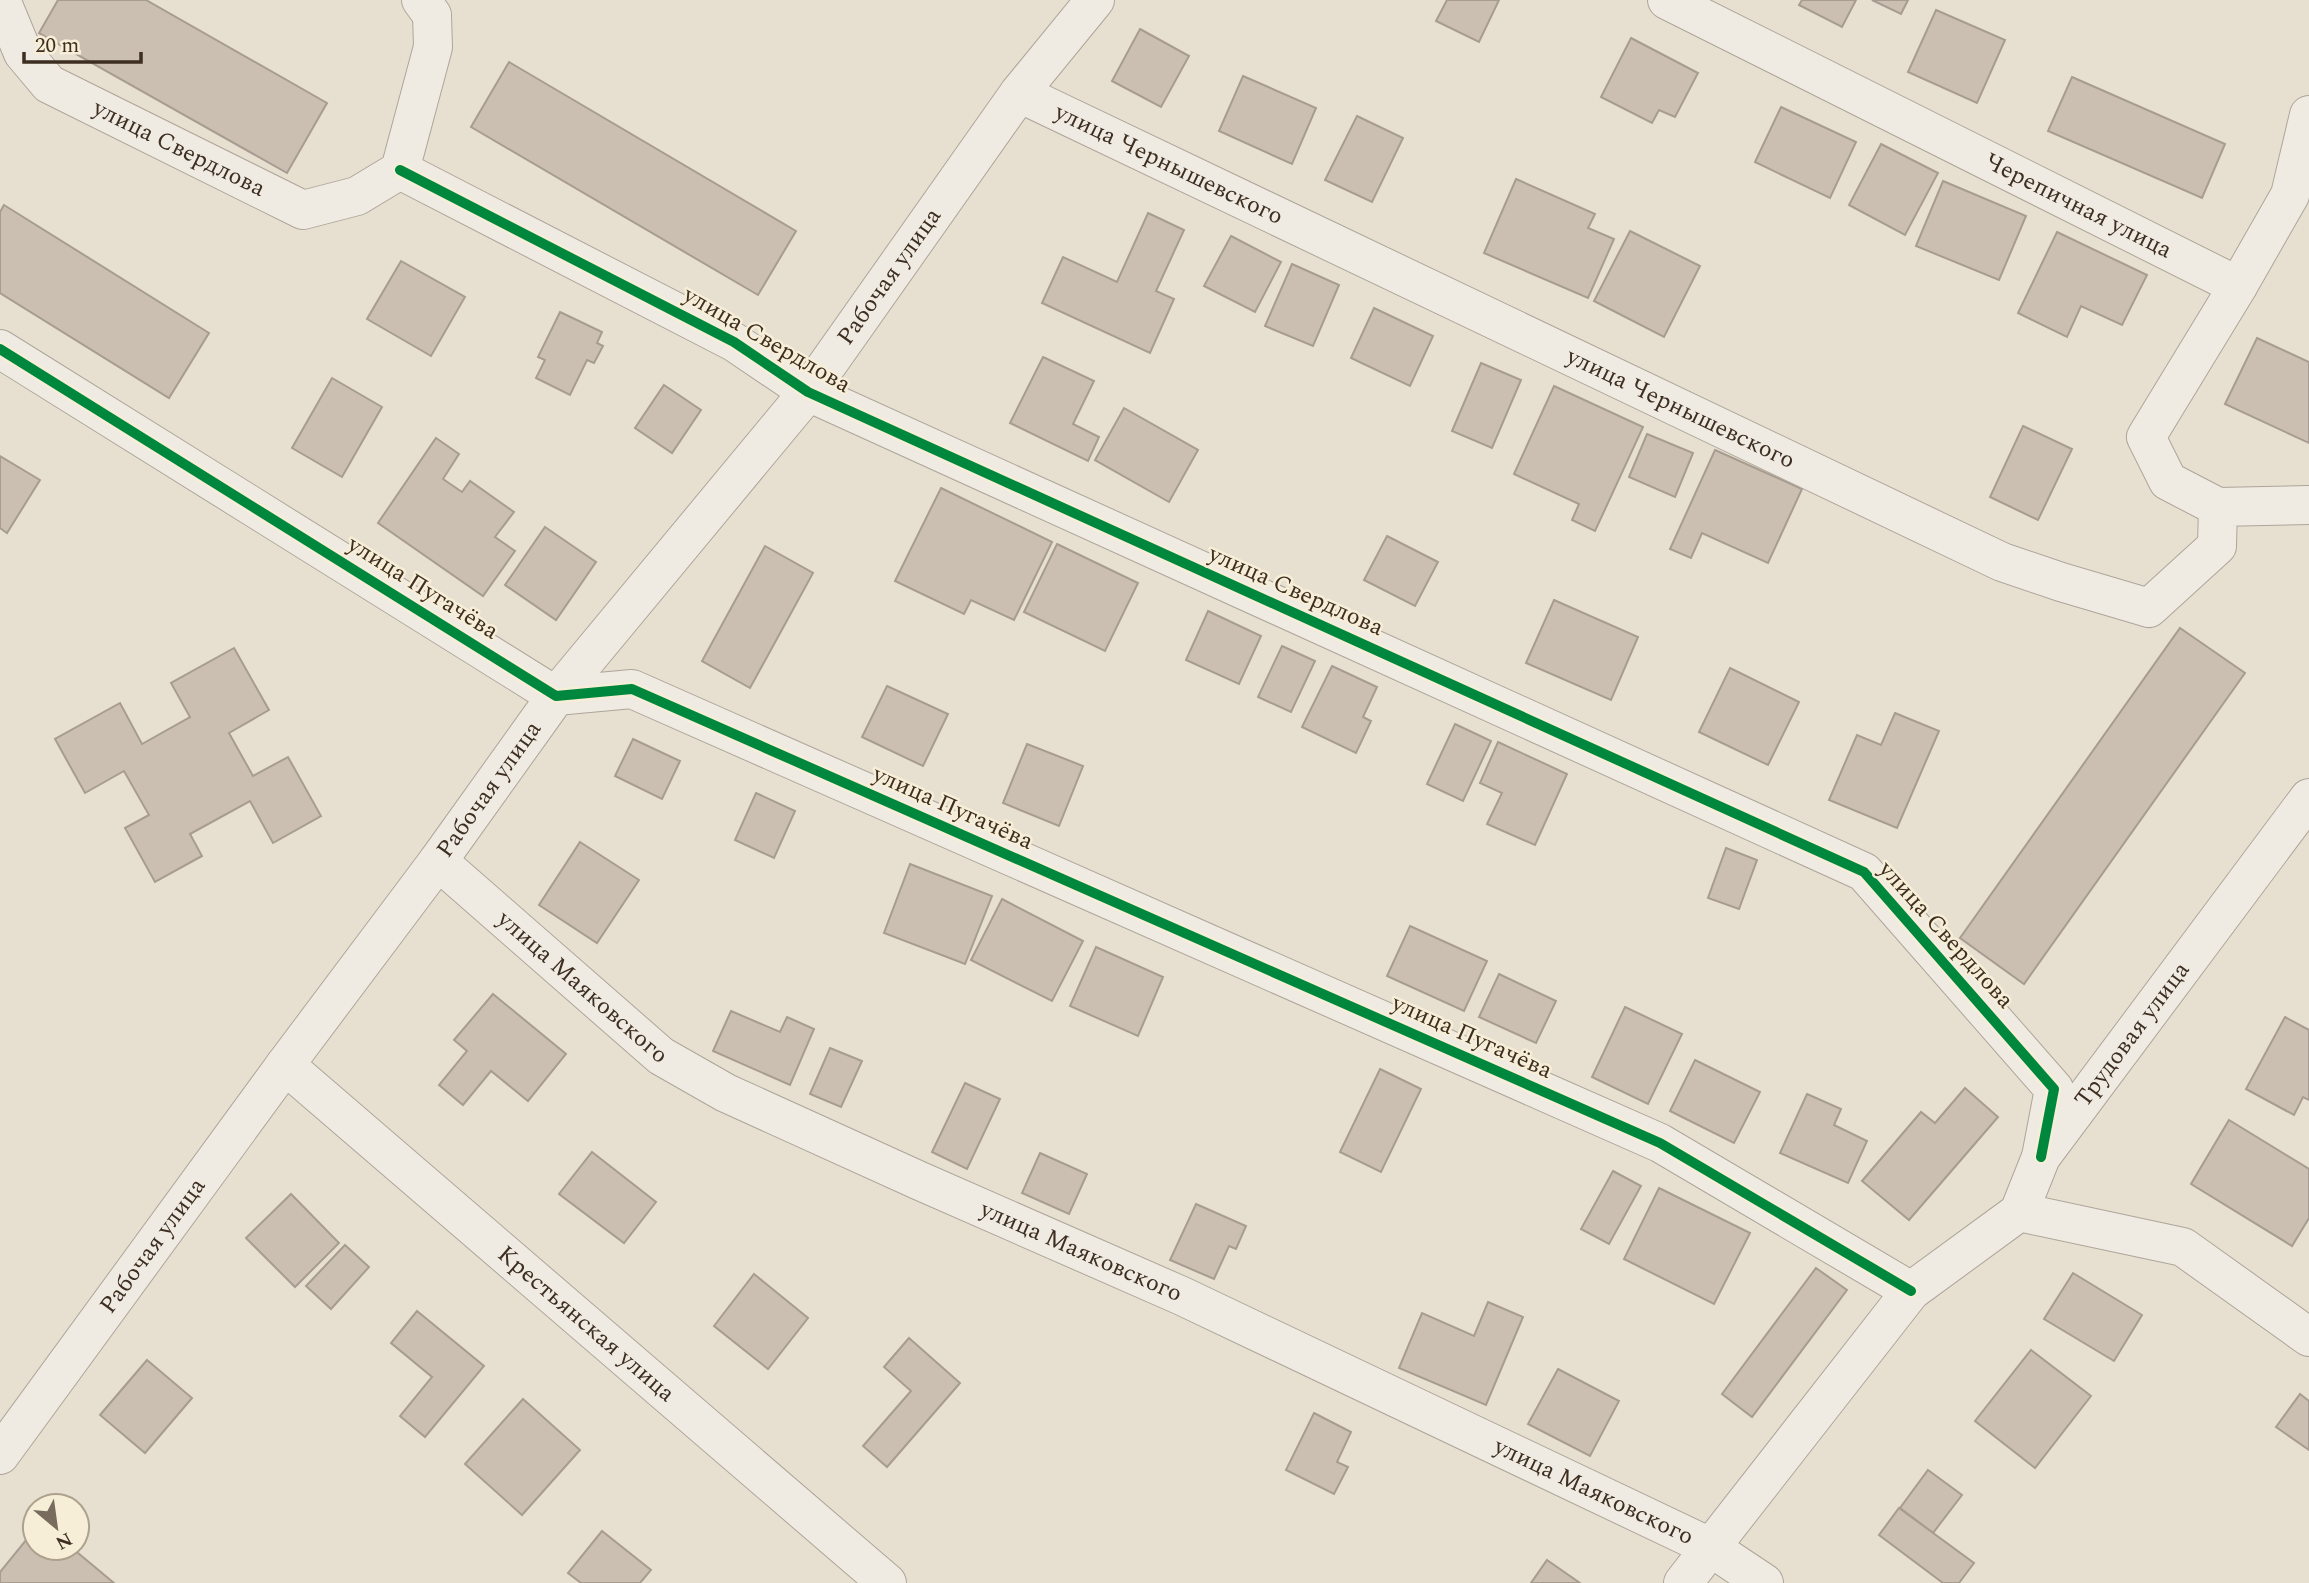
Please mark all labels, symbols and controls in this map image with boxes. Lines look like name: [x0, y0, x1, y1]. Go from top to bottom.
scale bar: [24, 21, 142, 65]
text: 20 m: [35, 30, 79, 62]
street label: улица Свердлова: [86, 90, 272, 207]
street label: улица Чернышевского: [1048, 94, 1289, 234]
street label: Черепичная улица: [1978, 144, 2178, 268]
street label: Рабочая улица: [828, 200, 951, 353]
street label: улица Свердлова: [675, 277, 858, 403]
street label: улица Чернышевского: [1559, 338, 1801, 479]
street label: улица Пугачёва: [339, 526, 506, 649]
street label: улица Свердлова: [1202, 536, 1390, 646]
street label: Рабочая улица: [428, 713, 551, 865]
street label: улица Пугачёва: [866, 756, 1039, 860]
street label: улица Свердлова: [1869, 852, 2023, 1017]
street label: улица Маяковского: [488, 902, 676, 1073]
street label: Трудовая улица: [2066, 954, 2199, 1115]
street label: улица Пугачёва: [1385, 985, 1558, 1089]
street label: Рабочая улица: [91, 1170, 215, 1322]
street label: улица Маяковского: [973, 1191, 1188, 1312]
street label: Крестьянская улица: [489, 1237, 683, 1411]
street label: улица Маяковского: [1487, 1428, 1700, 1555]
north arrow: [21, 1492, 91, 1562]
text: N: [50, 1524, 77, 1557]

